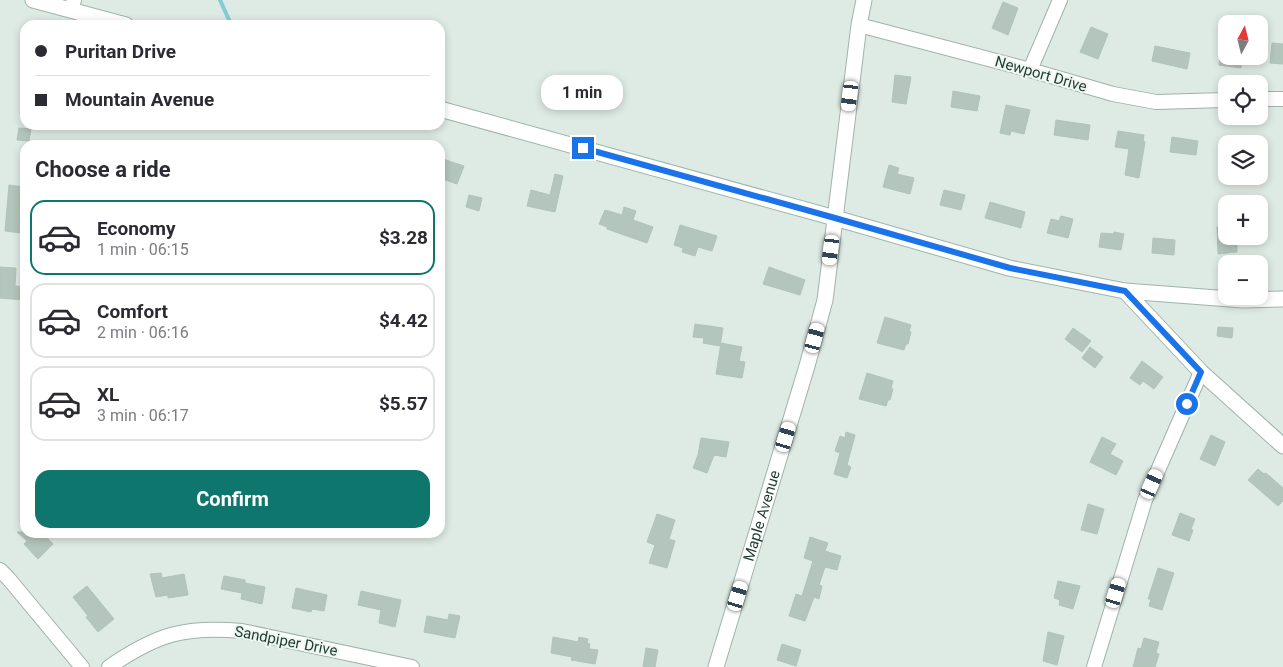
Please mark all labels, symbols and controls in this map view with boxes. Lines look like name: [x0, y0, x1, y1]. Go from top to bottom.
north arrow: [1218, 15, 1268, 65]
map controls: [1218, 15, 1268, 305]
text: Puritan Drive: [65, 40, 176, 63]
street label: Newport Drive: [993, 52, 1089, 96]
button: locate: [1218, 75, 1268, 125]
callout: 1 min: [542, 76, 624, 110]
car: [840, 80, 859, 112]
text: 1 min: [562, 83, 602, 102]
text: Mountain Avenue: [65, 88, 214, 111]
button: layers: [1218, 135, 1268, 185]
route end: [572, 137, 594, 159]
text: Choose a ride: [35, 157, 171, 182]
button: +: [1218, 195, 1268, 245]
icon: car: [37, 215, 82, 260]
text: Economy: [97, 217, 176, 240]
text: $3.28: [379, 226, 428, 249]
car: [821, 234, 840, 266]
text: 1 min · 06:15: [97, 240, 189, 259]
button: −: [1218, 255, 1268, 305]
icon: car: [37, 298, 82, 343]
text: Comfort: [97, 300, 168, 323]
text: $4.42: [379, 309, 428, 332]
car: [803, 322, 826, 354]
text: 2 min · 06:16: [97, 323, 189, 342]
icon: car: [37, 381, 82, 426]
text: XL: [97, 383, 119, 406]
text: $5.57: [379, 392, 428, 415]
route start: [1176, 393, 1198, 415]
text: 3 min · 06:17: [97, 406, 189, 425]
car: [774, 420, 797, 454]
car: [1139, 467, 1164, 501]
street label: Maple Avenue: [739, 468, 784, 563]
button: Confirm: [35, 470, 430, 528]
car: [1104, 576, 1127, 610]
car: [726, 579, 749, 613]
street label: Sandpiper Drive: [233, 622, 339, 660]

